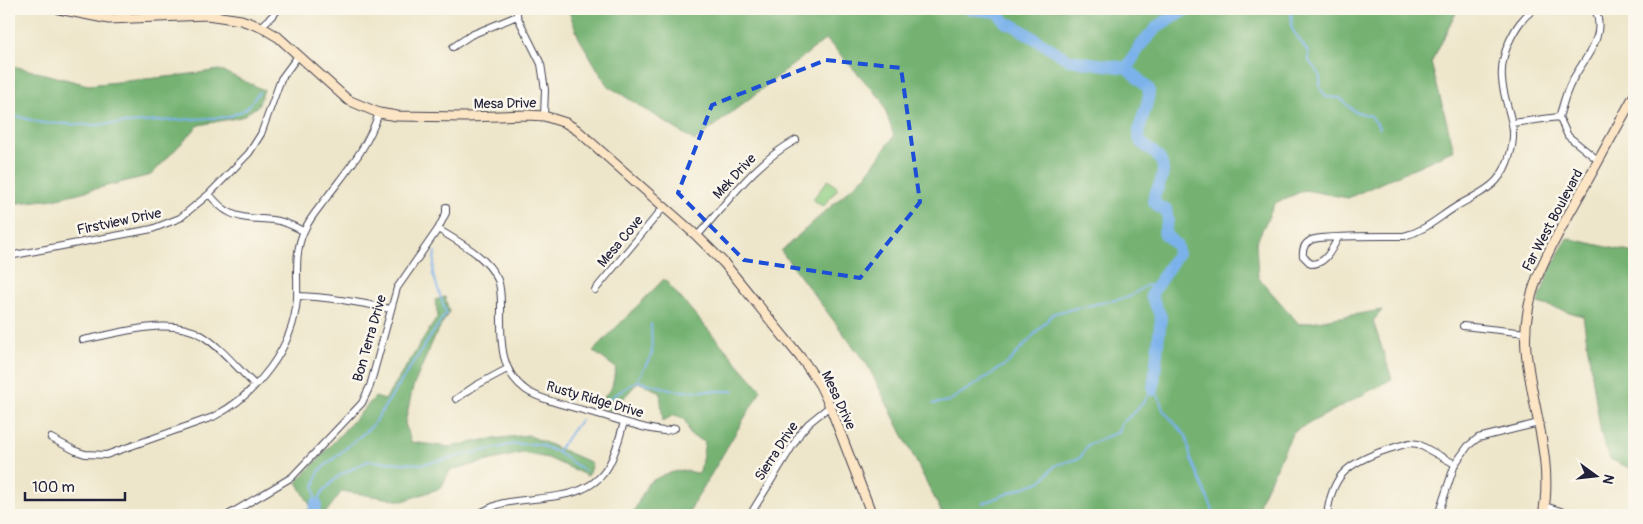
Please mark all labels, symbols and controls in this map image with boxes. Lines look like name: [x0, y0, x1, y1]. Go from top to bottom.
street label: Mesa Drive: [474, 94, 537, 113]
street label: Mek Drive: [709, 150, 760, 203]
street label: Far West Boulevard: [1518, 166, 1587, 274]
street label: Firstview Drive: [75, 204, 163, 239]
street label: Mesa Cove: [594, 212, 647, 271]
street label: Bon Terra Drive: [349, 293, 390, 384]
street label: Mesa Drive: [818, 368, 860, 432]
street label: Rusty Ridge Drive: [544, 377, 646, 422]
street label: Sierra Drive: [751, 418, 802, 484]
north arrow: [1570, 452, 1620, 502]
scale bar: [25, 469, 125, 501]
text: N: [1599, 472, 1618, 486]
text: 100 m: [32, 478, 75, 497]

